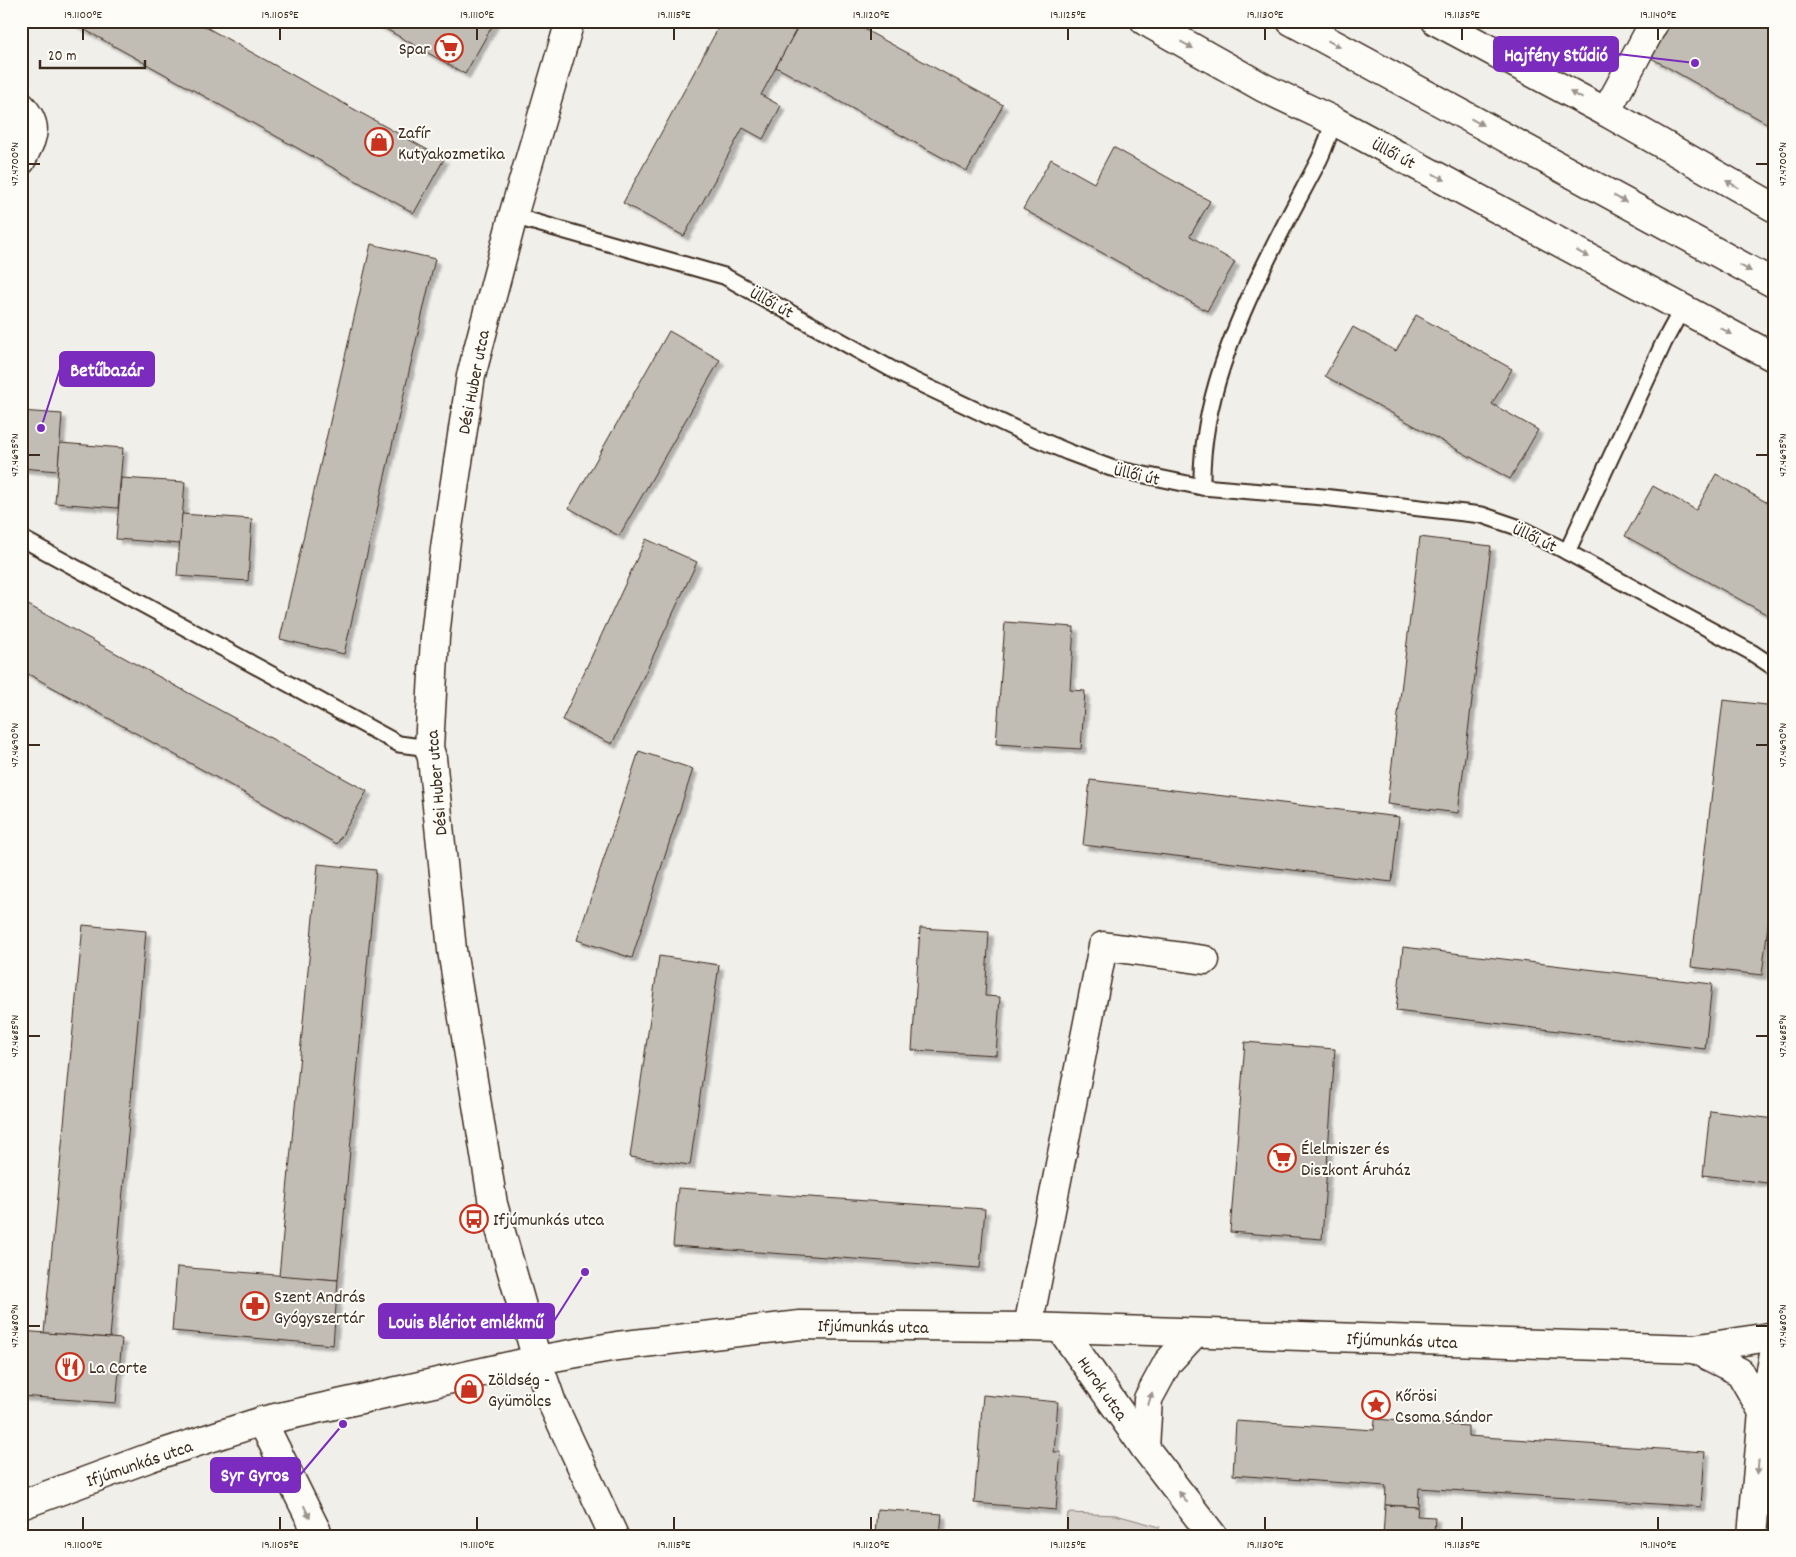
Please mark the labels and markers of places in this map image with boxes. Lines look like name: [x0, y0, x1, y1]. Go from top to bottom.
supermarket icon: Spar: [434, 33, 464, 63]
callout: Hajfény Stűdió: [1494, 37, 1618, 71]
place label: Spar: [399, 38, 430, 63]
place label: Zafír Kutyakozmetika: [398, 122, 505, 168]
shop icon: Zafír Kutyakozmetika: [364, 127, 394, 157]
callout: Betűbazár: [60, 352, 154, 386]
place label: Élelmiszer és Diszkont Áruház: [1301, 1138, 1410, 1184]
supermarket icon: Élelmiszer és Diszkont Áruház: [1267, 1143, 1297, 1173]
bus stop icon: Ifjúmunkás utca: [459, 1204, 489, 1234]
place label: Ifjúmunkás utca: [493, 1209, 605, 1234]
place label: Szent András Gyógyszertár: [274, 1286, 366, 1332]
pharmacy icon: Szent András Gyógyszertár: [240, 1291, 270, 1321]
callout: Louis Blériot emlékmű: [379, 1304, 554, 1338]
restaurant icon: La Corte: [55, 1352, 85, 1382]
place label: La Corte: [89, 1357, 147, 1382]
place label: Zöldség - Gyümölcs: [488, 1369, 552, 1415]
shop icon: Zöldség - Gyümölcs: [454, 1374, 484, 1404]
place label: Kőrösi Csoma Sándor: [1395, 1385, 1493, 1431]
place icon: Kőrösi Csoma Sándor: [1361, 1390, 1391, 1420]
callout: Syr Gyros: [211, 1458, 300, 1492]

